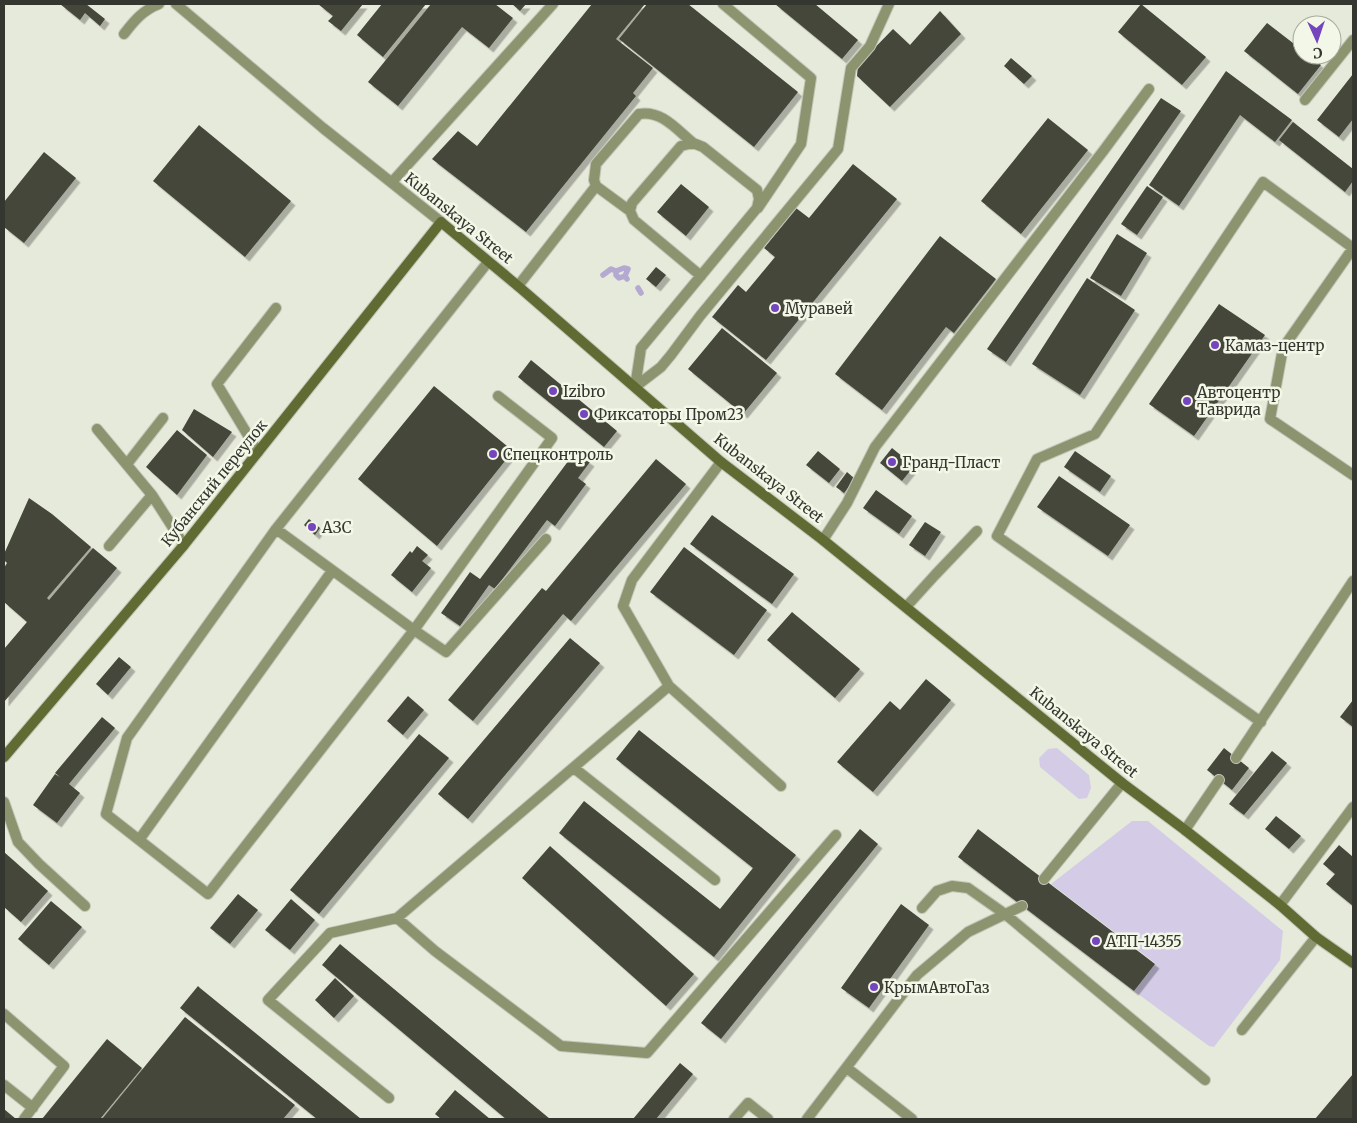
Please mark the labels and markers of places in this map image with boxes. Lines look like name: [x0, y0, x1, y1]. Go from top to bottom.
place label: Муравей: [785, 299, 853, 318]
marker: Муравей: [769, 302, 781, 314]
place label: Камаз-центр: [1225, 336, 1324, 355]
marker: Камаз-центр: [1209, 339, 1221, 351]
place label: Izibro: [563, 382, 605, 401]
place label: Автоцентр Таврида: [1196, 383, 1280, 419]
marker: Izibro: [547, 385, 559, 397]
marker: Автоцентр Таврида: [1181, 395, 1193, 407]
place label: Фиксаторы Пром23: [594, 405, 744, 424]
marker: Фиксаторы Пром23: [578, 408, 590, 420]
place label: Спецконтроль: [503, 445, 613, 464]
marker: Спецконтроль: [487, 448, 499, 460]
place label: Гранд-Пласт: [902, 453, 1000, 472]
marker: Гранд-Пласт: [886, 456, 898, 468]
place label: АЗС: [321, 518, 352, 537]
marker: АЗС: [306, 521, 318, 533]
place label: АТП-14355: [1105, 932, 1182, 951]
marker: АТП-14355: [1090, 935, 1102, 947]
place label: КрымАвтоГаз: [884, 978, 990, 997]
marker: КрымАвтоГаз: [868, 981, 880, 993]

